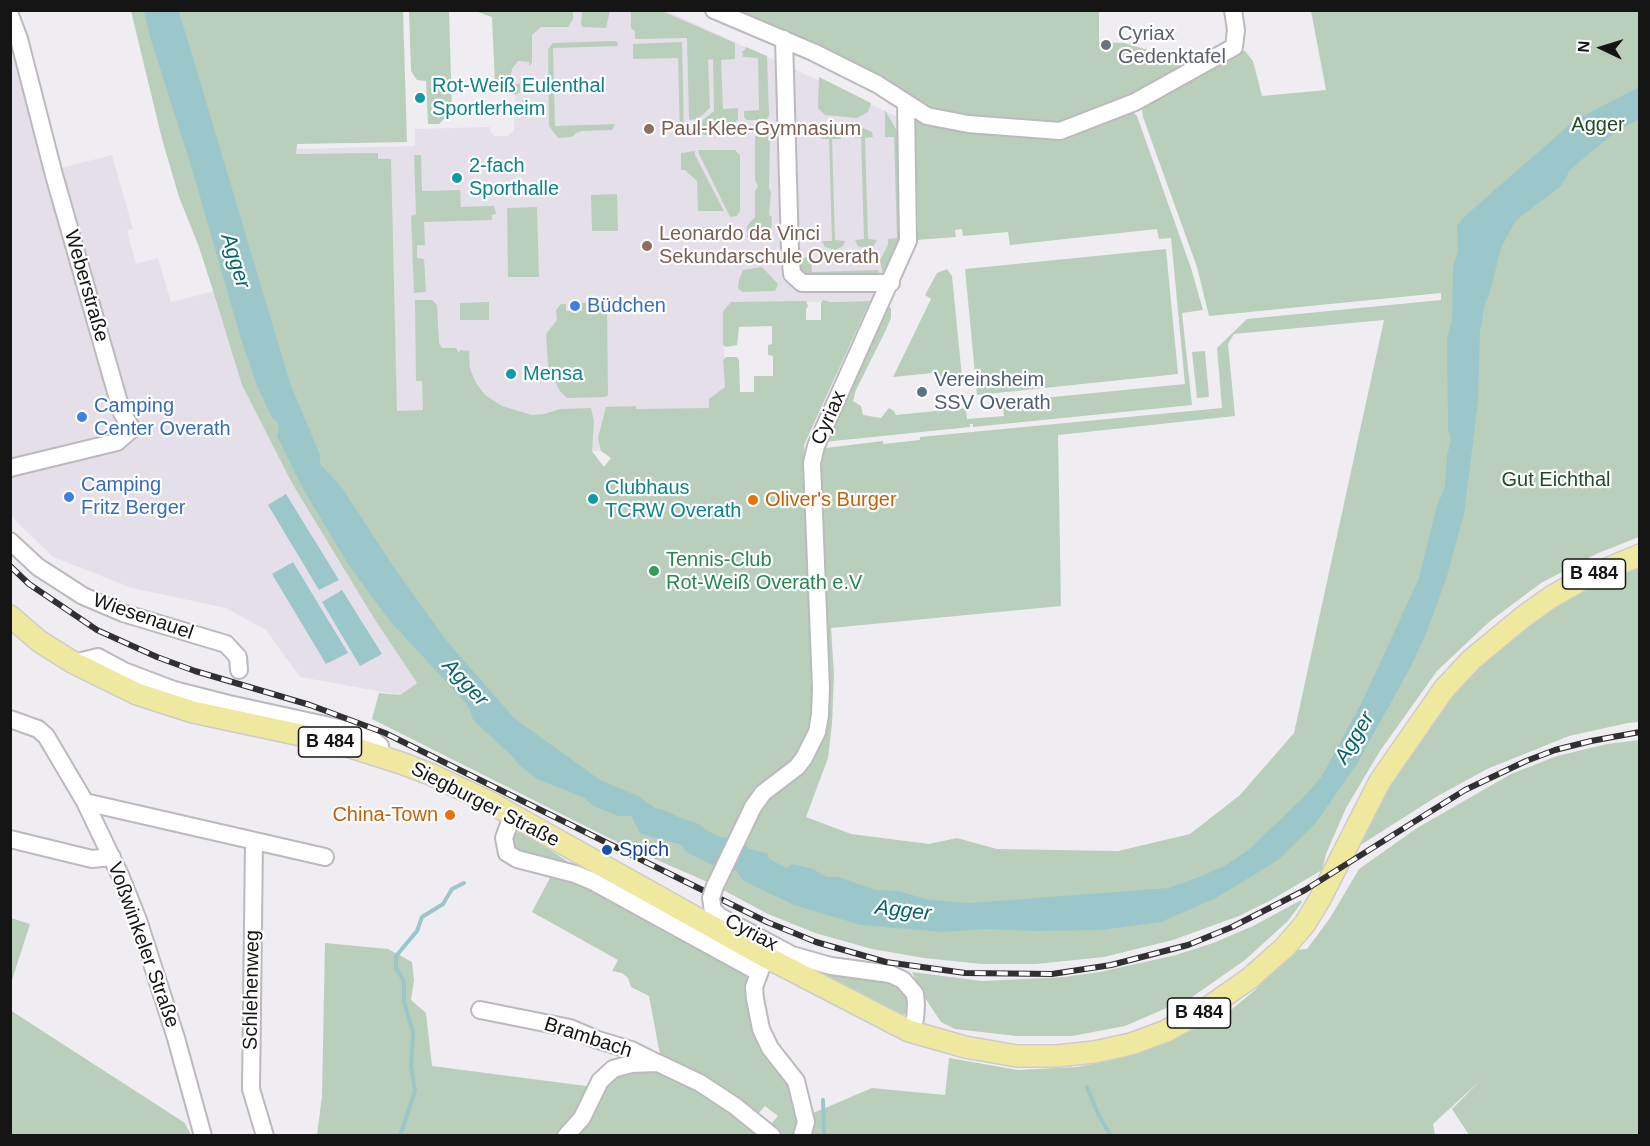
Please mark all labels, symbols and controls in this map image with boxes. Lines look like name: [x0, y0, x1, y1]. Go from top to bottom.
north arrow: [1572, 18, 1632, 78]
place label: Cyriax Gedenktafel: [1118, 22, 1226, 69]
marker: Cyriax Gedenktafel: [1099, 38, 1113, 52]
text: N: [1575, 40, 1592, 53]
place label: Rot-Weiß Eulenthal Sportlerheim: [432, 74, 605, 121]
marker: Rot-Weiß Eulenthal Sportlerheim: [413, 91, 427, 105]
park label: Agger: [1571, 113, 1625, 137]
place label: Paul-Klee-Gymnasium: [661, 117, 861, 141]
marker: Paul-Klee-Gymnasium: [642, 122, 656, 136]
place label: 2-fach Sporthalle: [469, 154, 559, 201]
marker: 2-fach Sporthalle: [450, 171, 464, 185]
place label: Leonardo da Vinci Sekundarschule Overath: [659, 222, 879, 269]
street label: Weberstraße: [59, 227, 113, 345]
water label: Agger: [215, 231, 255, 291]
marker: Leonardo da Vinci Sekundarschule Overath: [640, 239, 654, 253]
place label: Büdchen: [587, 294, 666, 318]
marker: Büdchen: [568, 299, 582, 313]
place label: Mensa: [523, 362, 583, 386]
marker: Mensa: [504, 367, 518, 381]
place label: Vereinsheim SSV Overath: [934, 368, 1051, 415]
marker: Vereinsheim SSV Overath: [915, 385, 929, 399]
street label: Cyriax: [807, 387, 851, 449]
place label: Camping Center Overath: [94, 394, 231, 441]
marker: Camping Center Overath: [75, 410, 89, 424]
park label: Gut Eichthal: [1502, 468, 1610, 492]
place label: Camping Fritz Berger: [81, 473, 185, 520]
place label: Clubhaus TCRW Overath: [605, 476, 741, 523]
place label: Oliver's Burger: [765, 488, 897, 512]
marker: Camping Fritz Berger: [62, 490, 76, 504]
marker: Clubhaus TCRW Overath: [586, 492, 600, 506]
marker: Oliver's Burger: [746, 493, 760, 507]
place label: Tennis-Club Rot-Weiß Overath e.V: [666, 548, 862, 595]
road number: B 484: [1562, 559, 1626, 589]
marker: Tennis-Club Rot-Weiß Overath e.V: [647, 564, 661, 578]
street label: Wiesenauel: [90, 589, 196, 645]
water label: Agger: [437, 654, 493, 712]
water label: Agger: [1330, 707, 1380, 769]
road number: B 484: [298, 727, 362, 757]
street label: Siegburger Straße: [407, 757, 563, 853]
place label: China-Town: [332, 803, 438, 827]
marker: China-Town: [443, 808, 457, 822]
place label: Spich: [619, 838, 669, 862]
marker: Spich: [600, 843, 614, 857]
street label: Voßwinkeler Straße: [102, 859, 184, 1031]
water label: Agger: [874, 895, 932, 927]
street label: Cyriax: [720, 909, 782, 957]
street label: Schlehenweg: [239, 930, 265, 1050]
road number: B 484: [1168, 998, 1230, 1028]
street label: Brambach: [541, 1013, 635, 1063]

